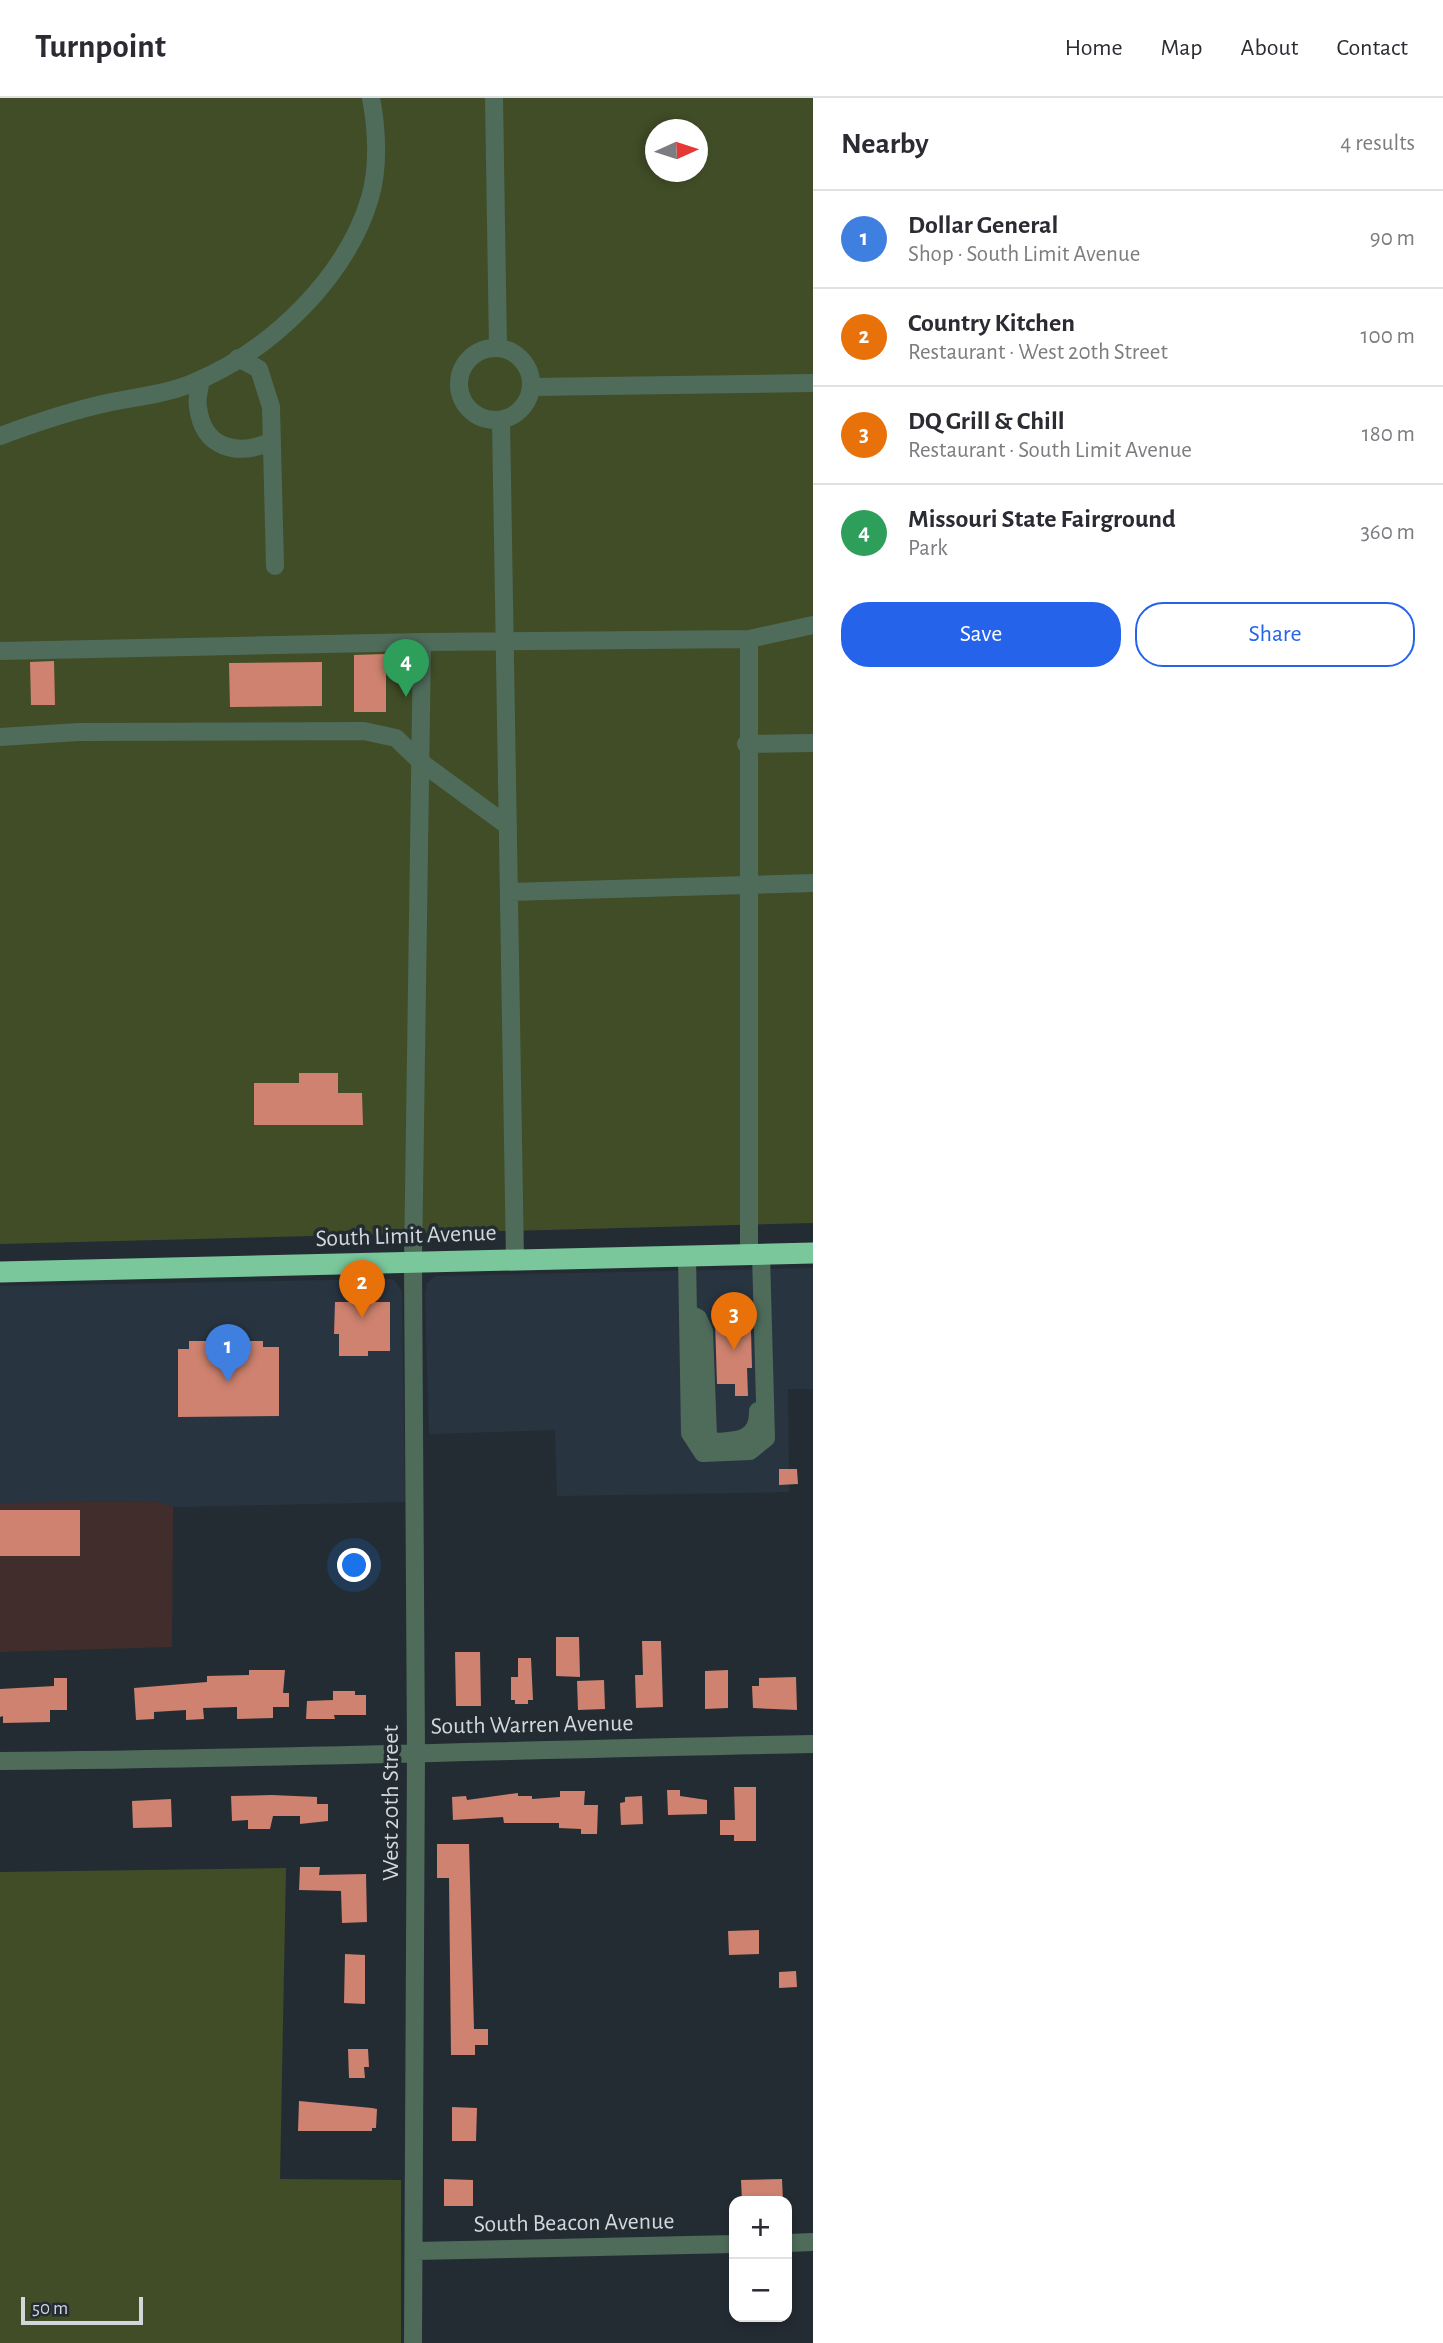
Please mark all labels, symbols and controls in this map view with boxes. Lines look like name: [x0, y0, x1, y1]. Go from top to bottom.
text: Turnpoint: [35, 31, 166, 64]
text: Home: [1065, 36, 1123, 60]
text: Map: [1161, 36, 1203, 60]
text: About: [1241, 36, 1298, 60]
text: Contact: [1336, 36, 1408, 60]
north arrow: [645, 119, 708, 182]
text: Nearby: [841, 129, 929, 159]
text: 4 results: [1340, 132, 1415, 155]
text: Dollar General: [908, 212, 1058, 238]
text: 1: [860, 227, 868, 250]
text: 90 m: [1370, 227, 1415, 250]
text: Shop · South Limit Avenue: [908, 243, 1140, 266]
text: Country Kitchen: [908, 310, 1075, 336]
text: 2: [859, 325, 869, 348]
text: 100 m: [1361, 325, 1415, 348]
text: Restaurant · West 20th Street: [908, 341, 1168, 364]
text: DQ Grill & Chill: [908, 408, 1065, 434]
text: 3: [859, 423, 869, 446]
text: 180 m: [1362, 423, 1415, 446]
text: Restaurant · South Limit Avenue: [908, 439, 1192, 462]
text: Missouri State Fairground: [908, 506, 1176, 532]
text: 4: [858, 521, 870, 544]
text: 360 m: [1360, 521, 1415, 544]
text: Park: [908, 537, 948, 560]
button: Save: [841, 602, 1121, 667]
button: Share: [1135, 602, 1415, 667]
pin: 4: [383, 639, 429, 697]
street label: South Limit Avenue: [315, 1221, 497, 1251]
pin: 2: [339, 1260, 385, 1318]
pin: 3: [711, 1292, 757, 1350]
pin: 1: [205, 1324, 251, 1382]
your location: [337, 1548, 371, 1582]
street label: South Warren Avenue: [430, 1711, 634, 1739]
street label: West 20th Street: [379, 1725, 403, 1881]
map controls: [729, 2196, 792, 2322]
button: +: [729, 2196, 792, 2259]
street label: South Beacon Avenue: [473, 2209, 675, 2237]
button: −: [729, 2259, 792, 2322]
scale bar: [21, 2294, 144, 2326]
text: 50 m: [32, 2299, 68, 2318]

